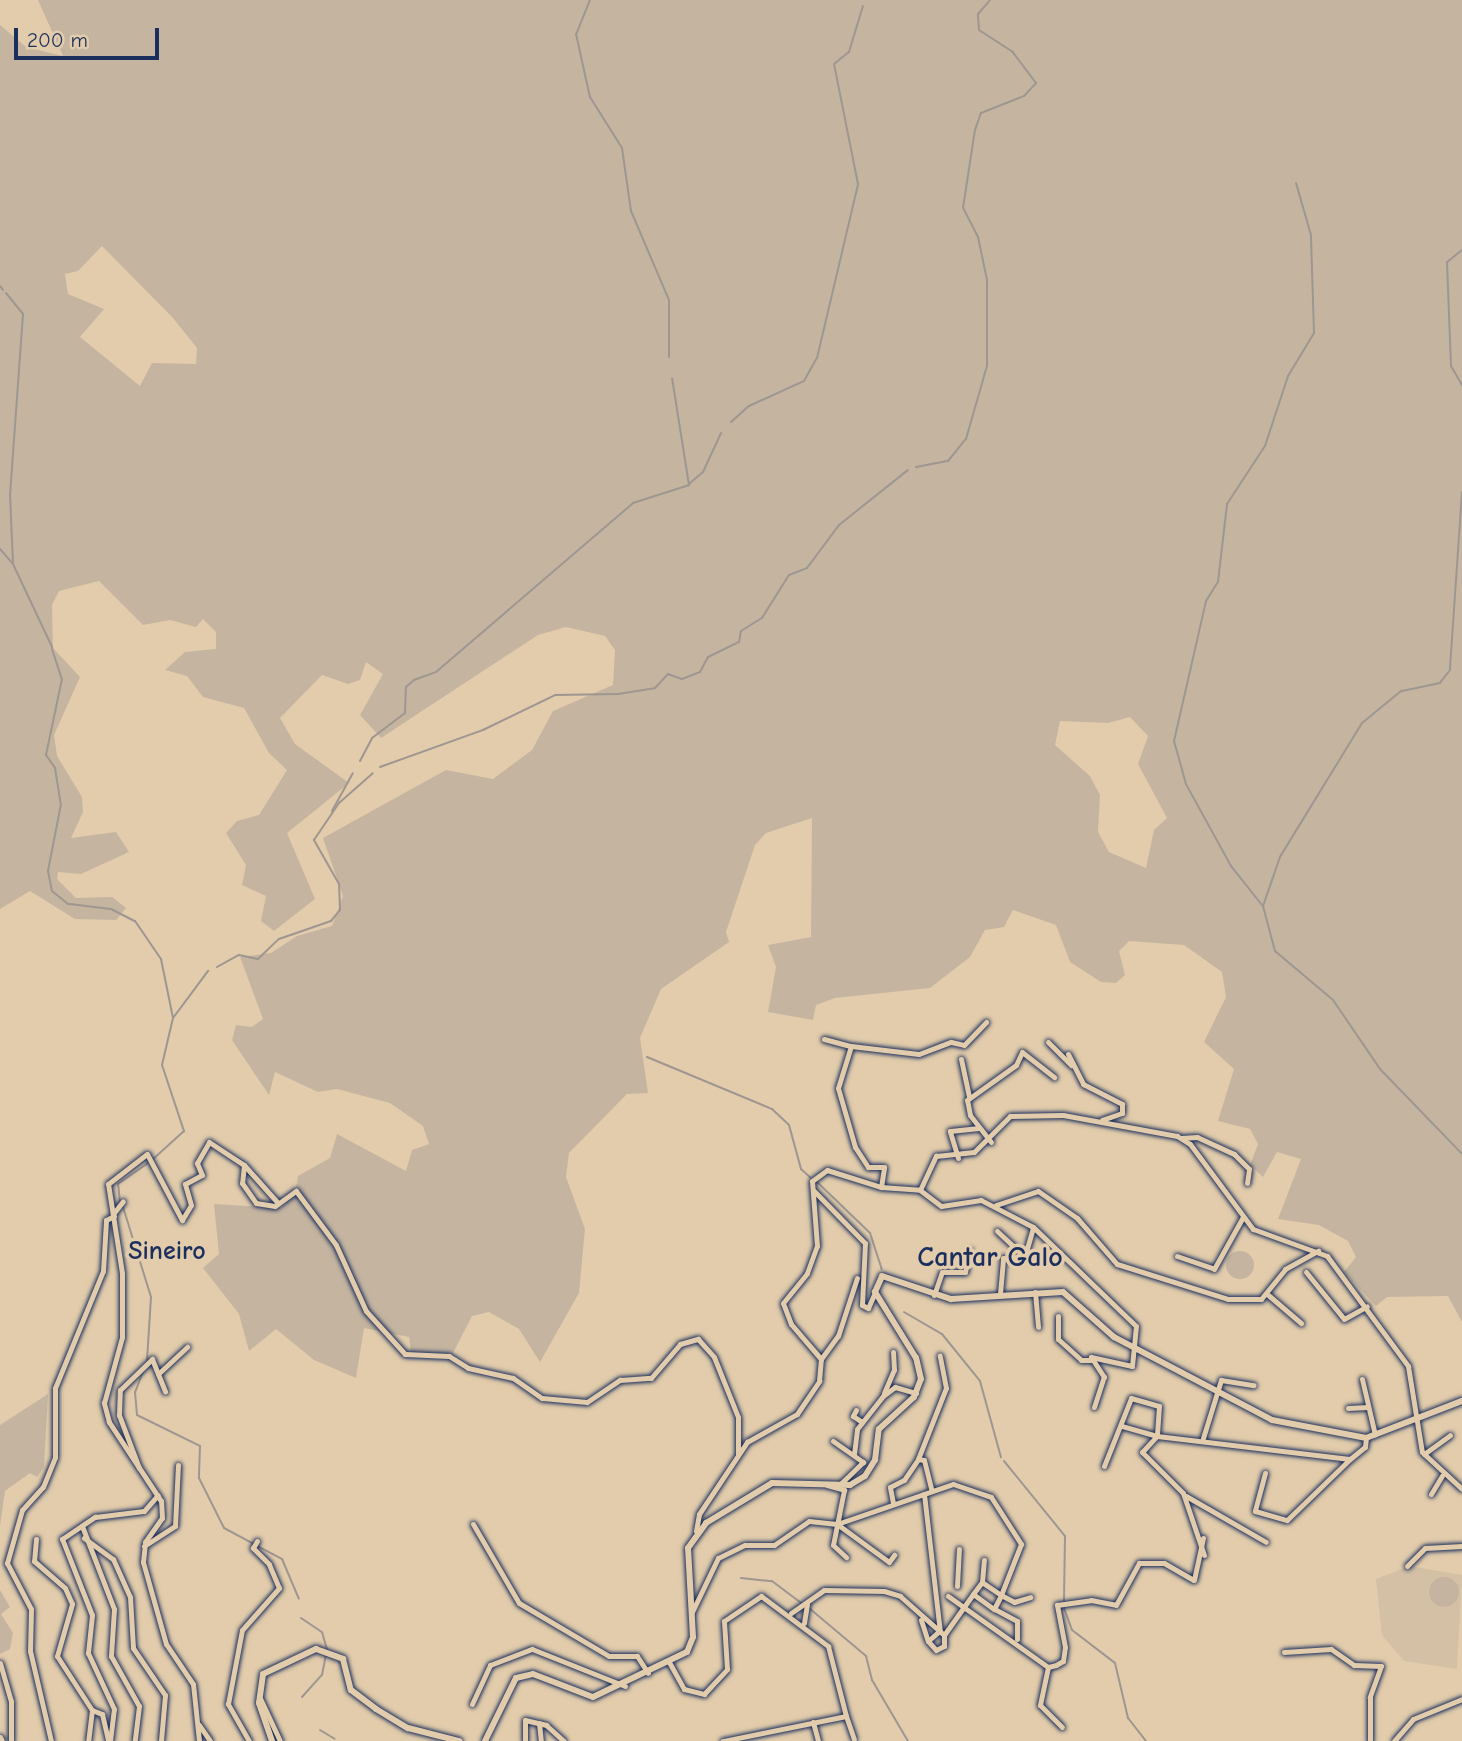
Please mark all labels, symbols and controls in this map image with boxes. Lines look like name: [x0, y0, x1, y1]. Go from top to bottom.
scale bar: [18, 14, 163, 58]
text: 200 m: [27, 28, 88, 52]
district label: Sineiro: [128, 1236, 206, 1268]
district label: Cantar Galo: [917, 1240, 1063, 1274]

